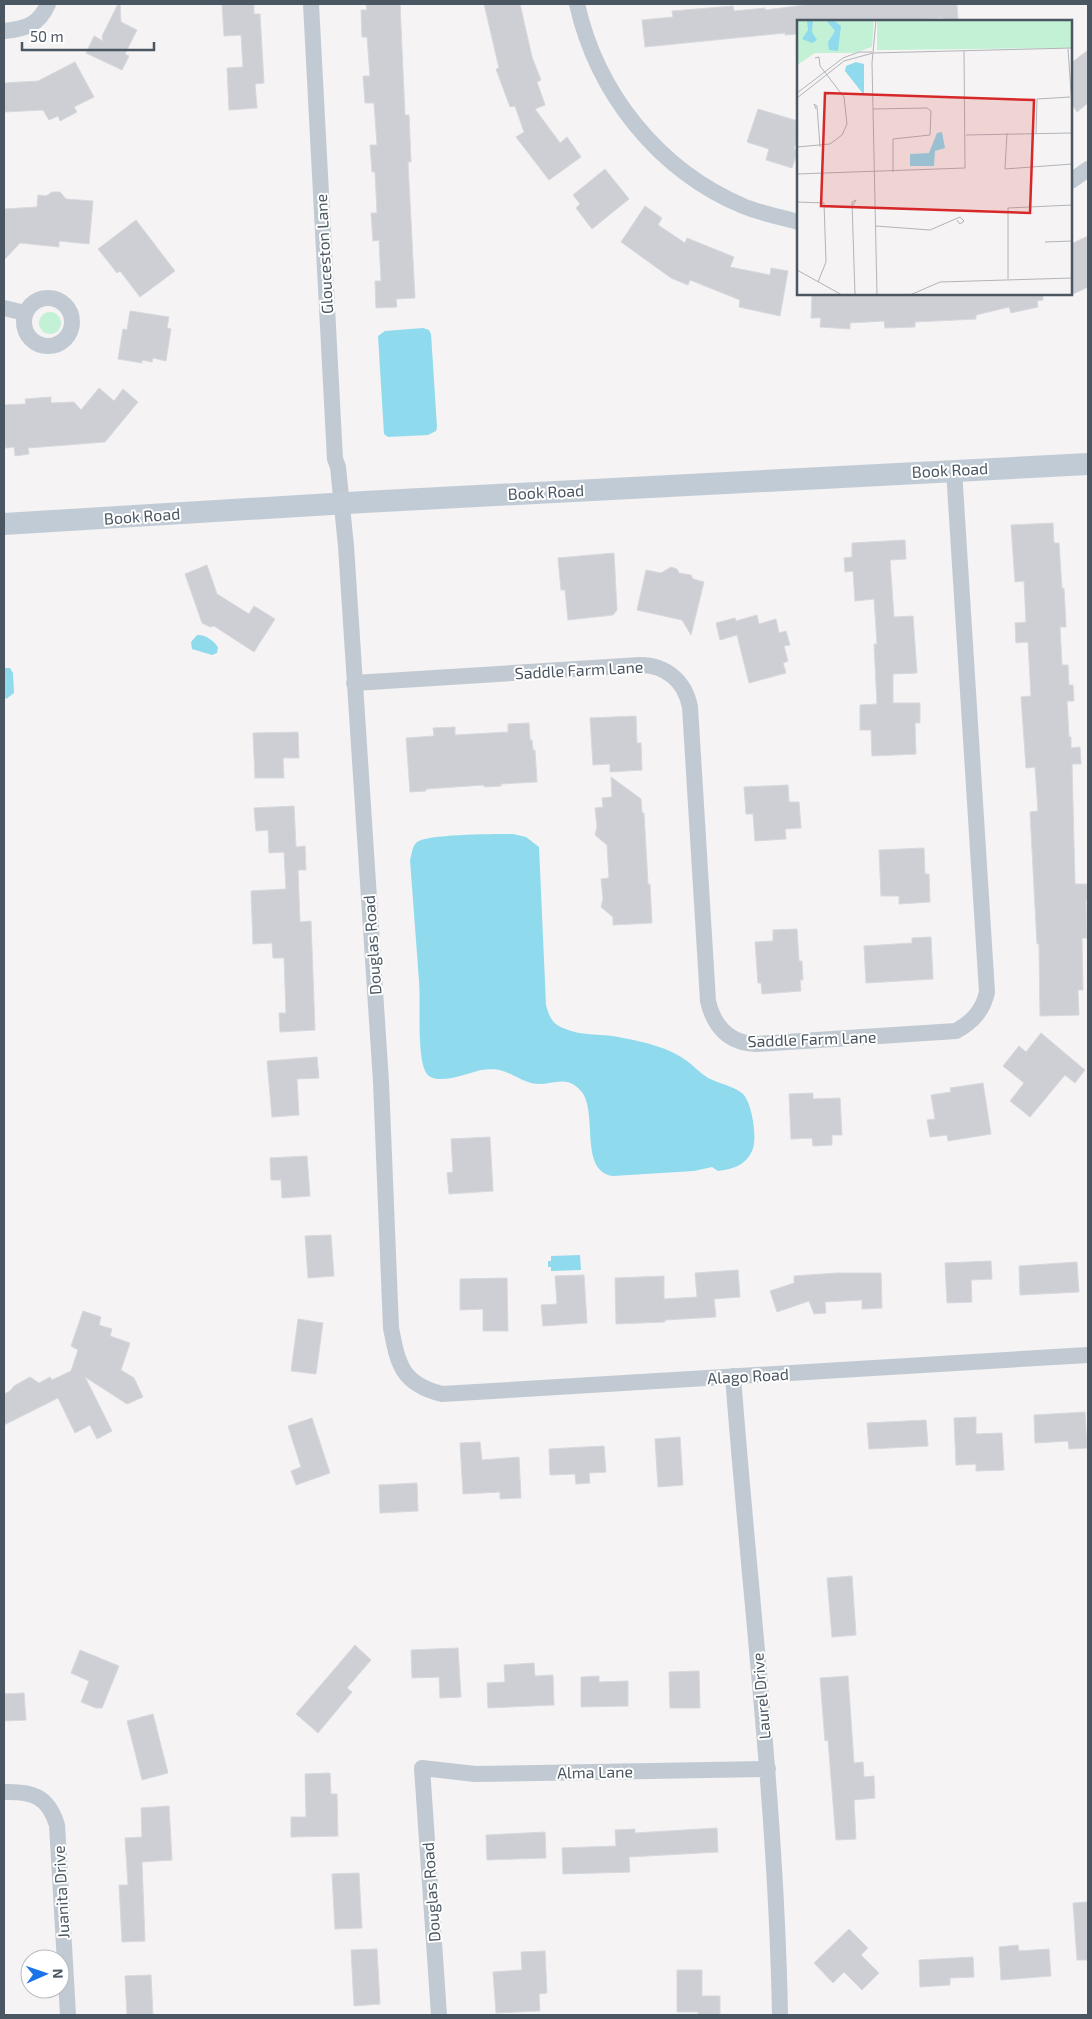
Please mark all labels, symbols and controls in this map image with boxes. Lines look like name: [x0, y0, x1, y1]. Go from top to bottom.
scale bar: [22, 20, 155, 52]
inset map: [797, 20, 1072, 295]
text: 50 m: [30, 27, 64, 45]
street label: Glouceston Lane: [311, 193, 336, 315]
street label: Book Road: [911, 458, 989, 481]
street label: Book Road: [507, 480, 585, 503]
street label: Book Road: [103, 503, 181, 528]
street label: Saddle Farm Lane: [514, 657, 644, 682]
street label: Douglas Road: [359, 895, 384, 995]
street label: Saddle Farm Lane: [747, 1027, 877, 1050]
street label: Alago Road: [707, 1364, 789, 1387]
street label: Laurel Drive: [747, 1652, 774, 1740]
street label: Alma Lane: [557, 1761, 633, 1782]
street label: Douglas Road: [418, 1842, 443, 1942]
street label: Juanita Drive: [49, 1845, 72, 1939]
north arrow: [20, 1949, 70, 1999]
text: N: [50, 1968, 67, 1979]

